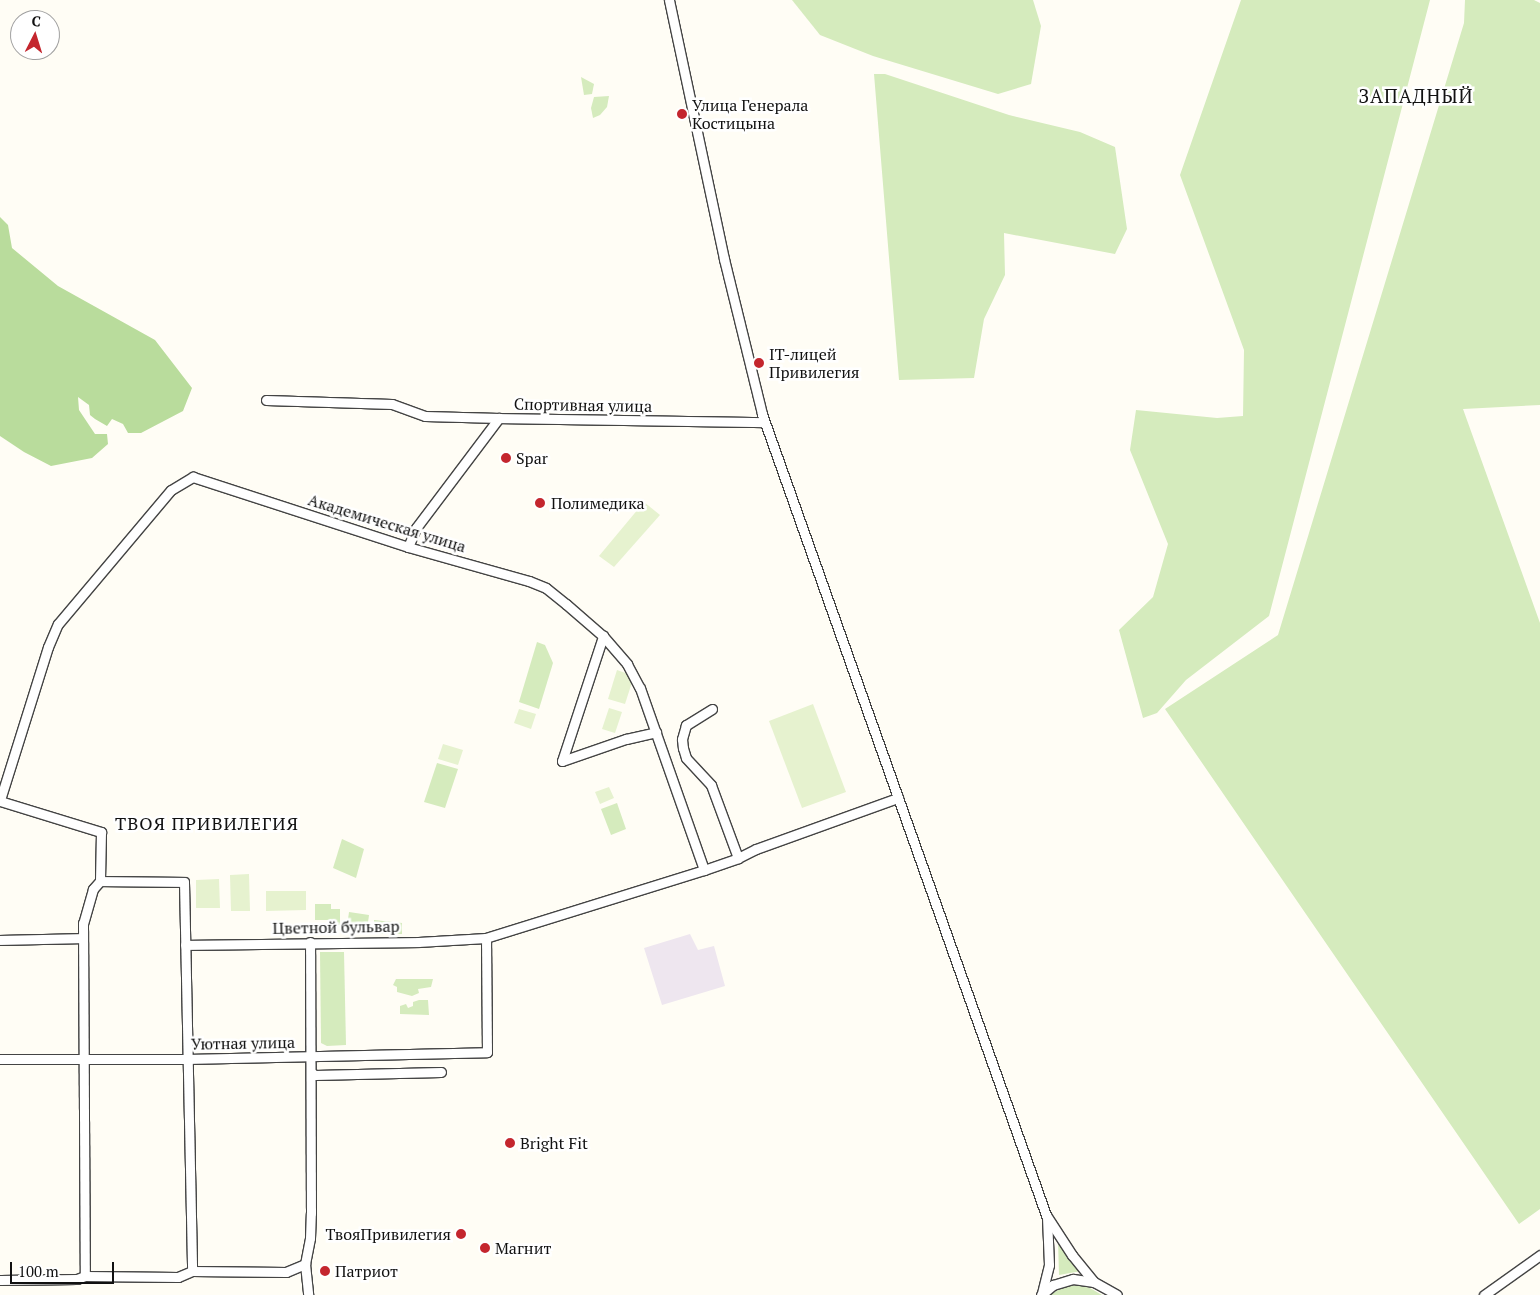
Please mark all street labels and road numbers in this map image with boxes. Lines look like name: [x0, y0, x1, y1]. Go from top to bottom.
street label: Спортивная улица: [514, 394, 652, 416]
street label: Академическая улица: [306, 490, 468, 556]
street label: Цветной бульвар: [272, 916, 400, 938]
street label: Уютная улица: [191, 1032, 295, 1054]

